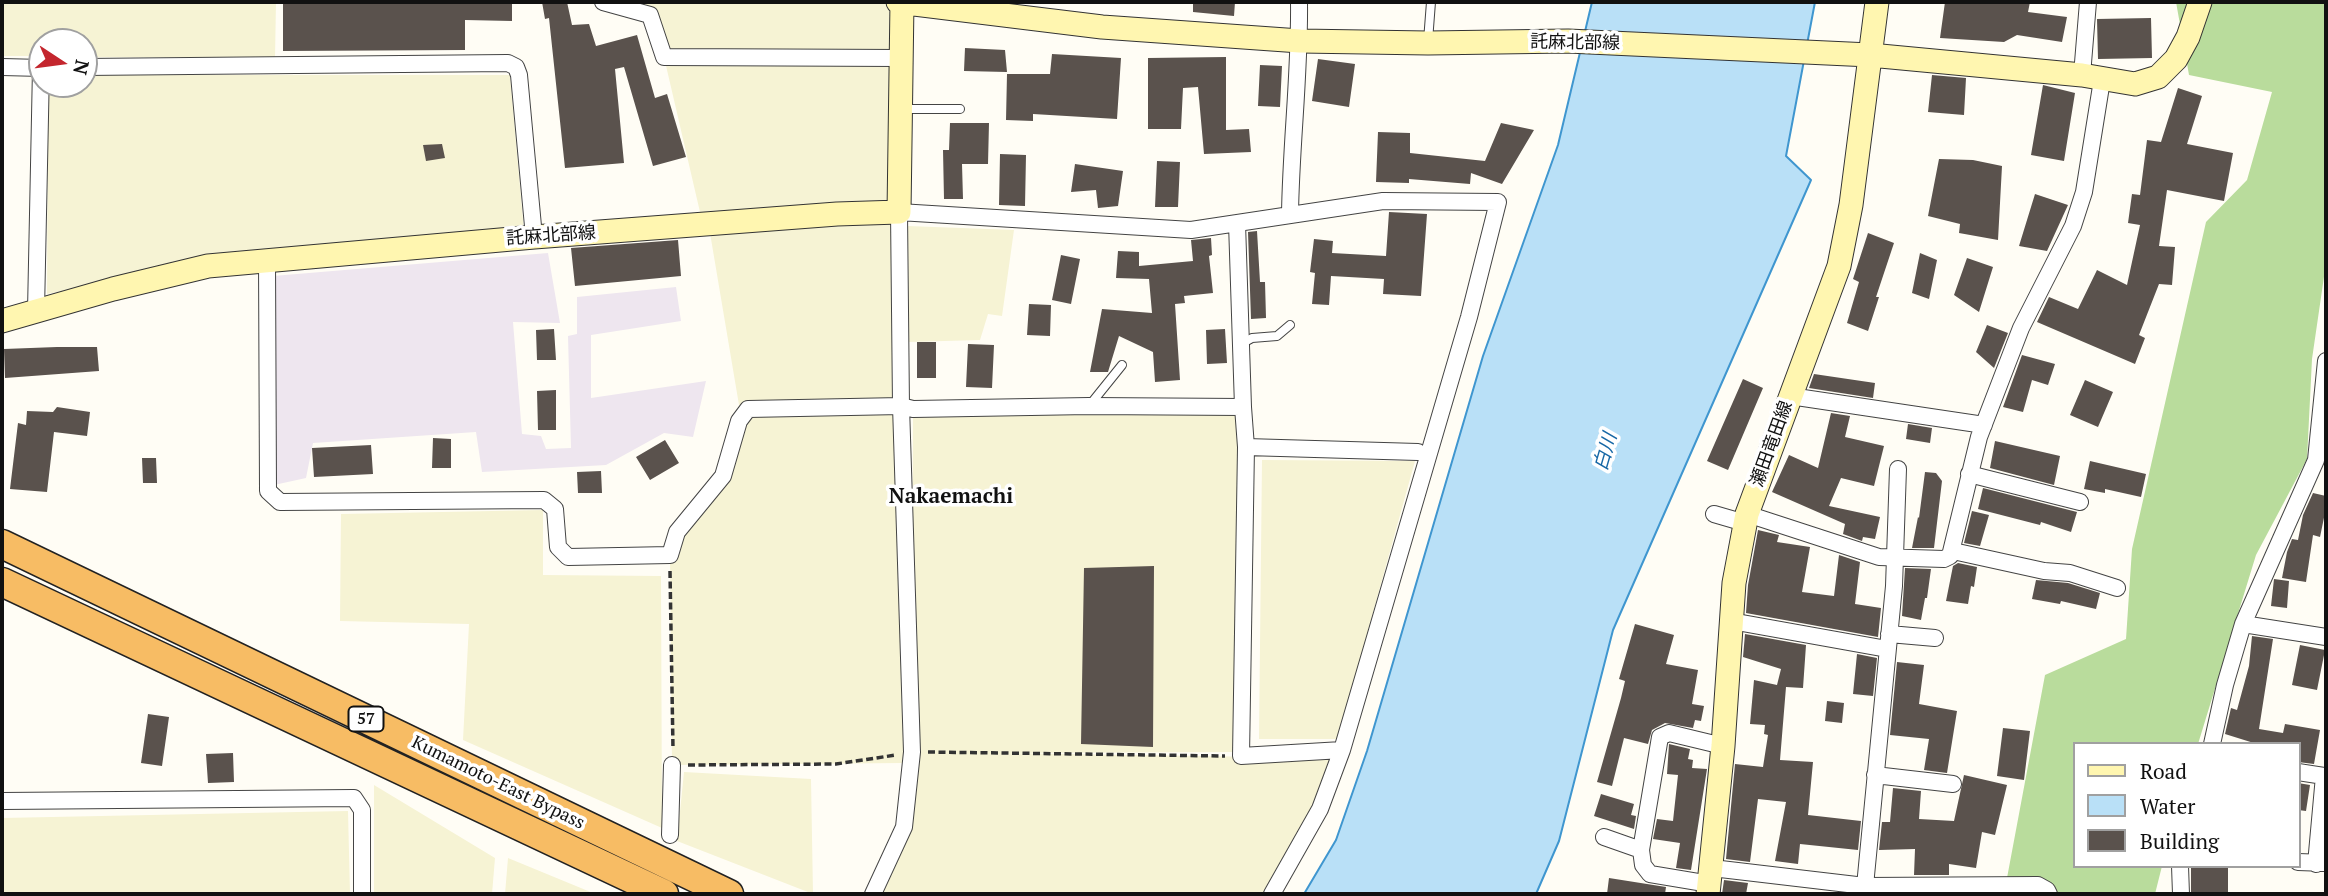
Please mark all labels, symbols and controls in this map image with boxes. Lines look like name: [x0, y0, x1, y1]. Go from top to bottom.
north arrow: [28, 28, 98, 98]
street label: 託麻北部線: [1530, 31, 1620, 55]
text: N: [68, 58, 96, 77]
street label: 託麻北部線: [505, 222, 597, 250]
street label: 瀬田竜田線: [1746, 398, 1798, 490]
water label: 白川: [1590, 431, 1622, 473]
district label: Nakaemachi: [889, 484, 1013, 510]
road number: 57: [348, 706, 384, 732]
street label: Kumamoto-East Bypass: [408, 732, 588, 834]
legend: [2072, 742, 2300, 868]
text: Road: [2140, 757, 2187, 785]
text: Water: [2140, 792, 2195, 820]
text: Building: [2140, 827, 2219, 855]

